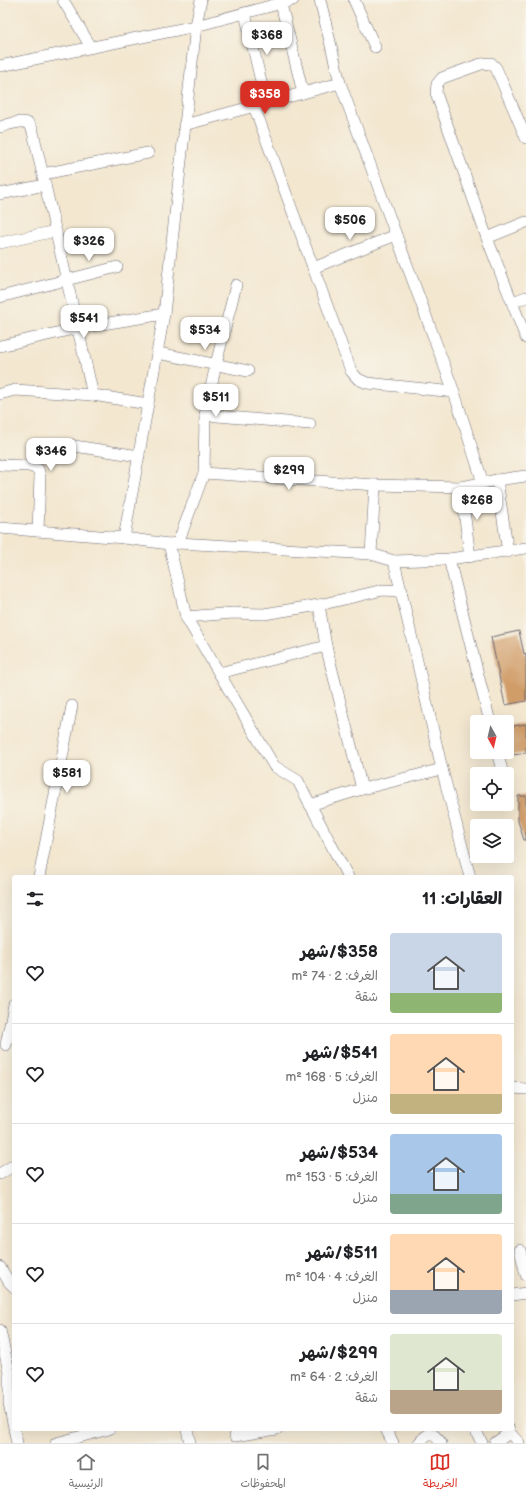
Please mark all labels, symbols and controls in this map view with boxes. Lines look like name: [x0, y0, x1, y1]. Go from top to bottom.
pin: $368: [243, 22, 291, 56]
text: $368: [251, 27, 283, 43]
pin: $358: [241, 81, 289, 115]
text: $358: [249, 86, 281, 102]
pin: $506: [326, 207, 374, 241]
text: $506: [334, 212, 366, 228]
pin: $326: [65, 228, 113, 262]
text: $326: [73, 233, 105, 249]
pin: $541: [60, 305, 108, 339]
text: $541: [70, 310, 98, 326]
pin: $534: [181, 317, 229, 351]
text: $534: [189, 322, 221, 338]
pin: $511: [192, 384, 240, 418]
text: $511: [202, 389, 230, 405]
pin: $346: [27, 438, 75, 472]
text: $346: [35, 443, 67, 459]
pin: $299: [265, 457, 313, 491]
text: $299: [273, 462, 305, 478]
pin: $268: [453, 487, 501, 521]
text: $268: [461, 492, 493, 508]
north arrow: [470, 715, 514, 759]
map controls: [470, 715, 514, 863]
pin: $581: [43, 760, 91, 794]
text: $581: [52, 765, 82, 781]
button: locate: [470, 767, 514, 811]
button: layers: [470, 819, 514, 863]
icon: filters: [24, 888, 46, 910]
text: العقارات: 11: [422, 889, 502, 909]
text: $358/شهر: [300, 942, 378, 962]
icon: home: [422, 949, 470, 997]
icon: heart: [24, 962, 46, 984]
text: الغرف: 2 · 74 m²: [292, 968, 378, 984]
text: شقة: [355, 989, 378, 1005]
text: $541/شهر: [304, 1043, 378, 1063]
icon: home: [422, 1050, 470, 1098]
icon: heart: [24, 1063, 46, 1085]
text: الغرف: 5 · 168 m²: [285, 1069, 378, 1085]
text: منزل: [352, 1090, 378, 1106]
text: $534/شهر: [301, 1143, 378, 1163]
icon: home: [422, 1150, 470, 1198]
icon: heart: [24, 1163, 46, 1185]
text: الغرف: 5 · 153 m²: [286, 1169, 378, 1185]
text: منزل: [352, 1190, 378, 1206]
text: $511/شهر: [306, 1243, 378, 1263]
icon: home: [422, 1250, 470, 1298]
icon: heart: [24, 1263, 46, 1285]
text: الغرف: 4 · 104 m²: [285, 1269, 378, 1285]
text: منزل: [352, 1290, 378, 1306]
text: $299/شهر: [300, 1343, 378, 1363]
icon: home: [422, 1350, 470, 1398]
icon: heart: [24, 1363, 46, 1385]
text: الغرف: 2 · 64 m²: [290, 1369, 378, 1385]
text: شقة: [355, 1390, 378, 1406]
tab: الرئيسية: [69, 1451, 103, 1493]
tab: المحفوظات: [240, 1451, 286, 1493]
tab: الخريطة: [423, 1451, 457, 1493]

